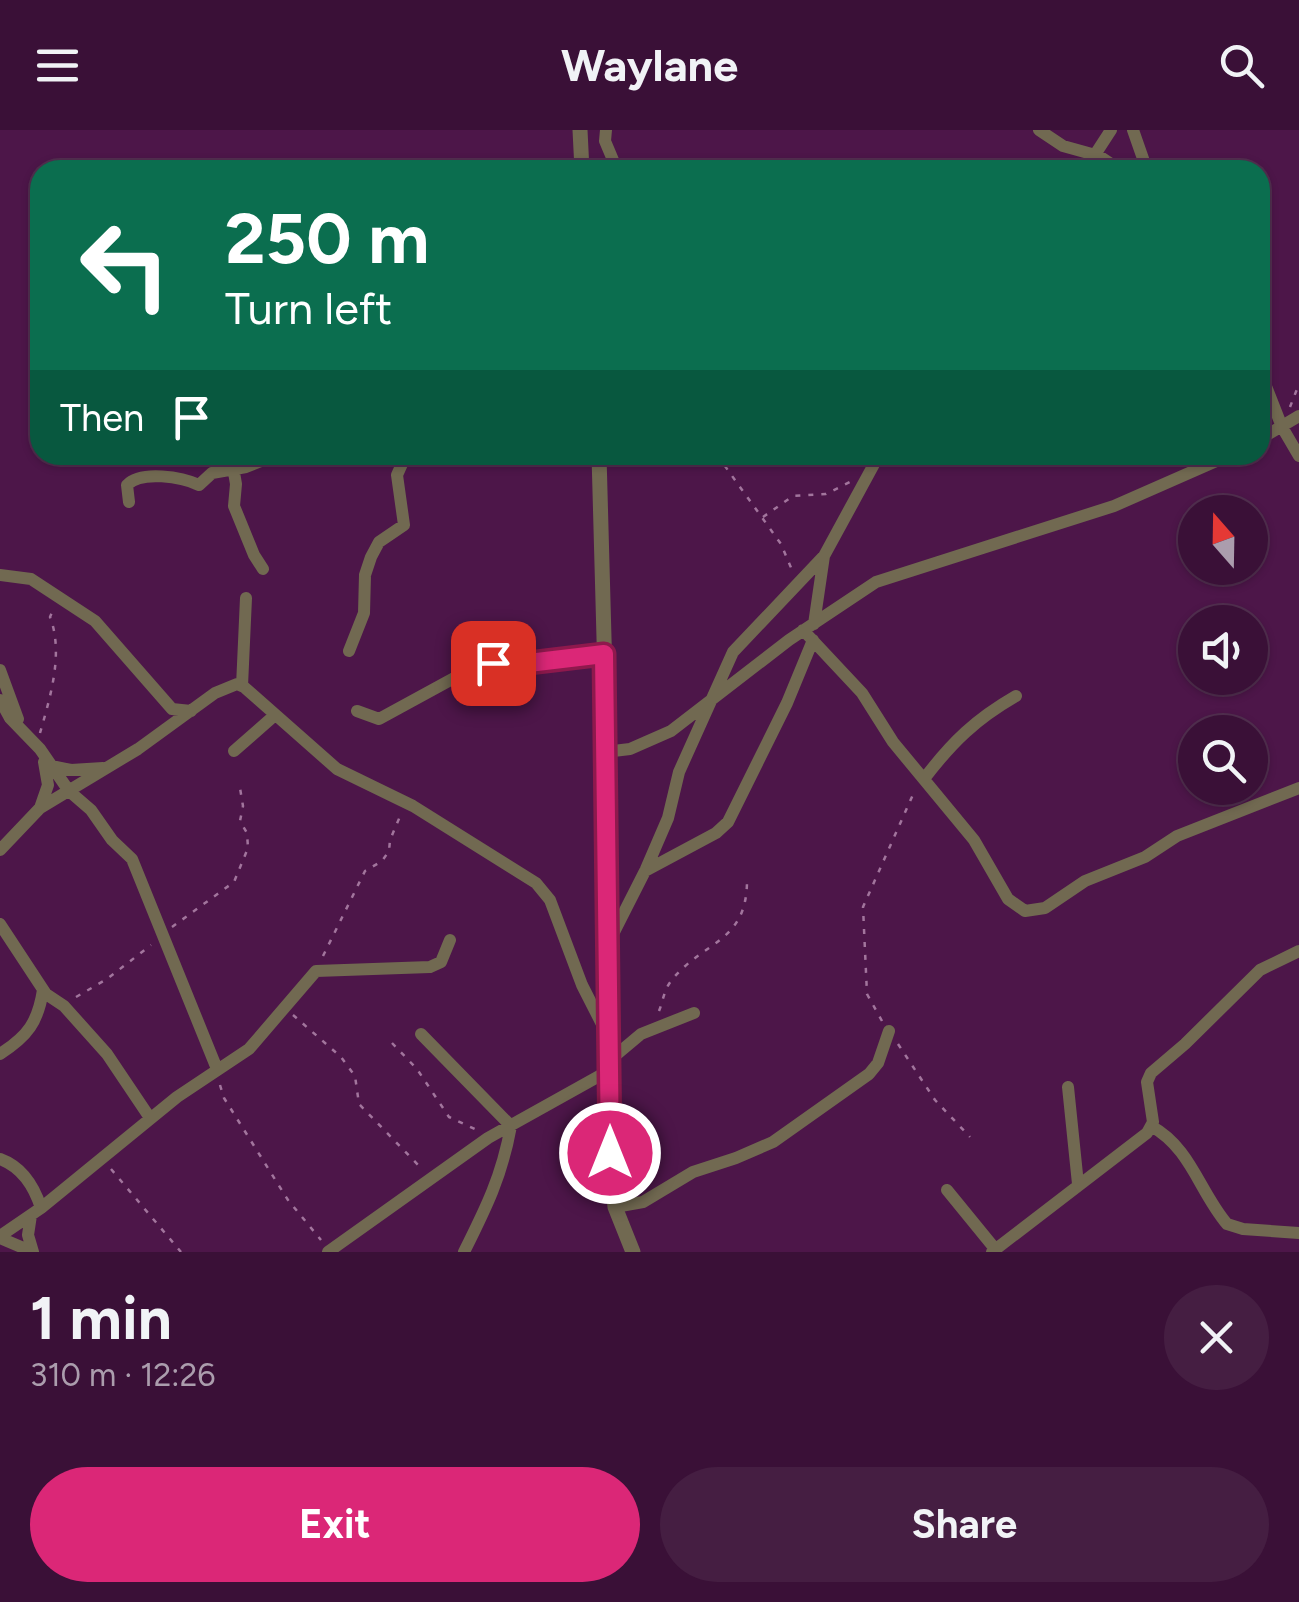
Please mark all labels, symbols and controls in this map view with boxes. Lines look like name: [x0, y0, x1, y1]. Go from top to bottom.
icon: menu: [30, 38, 85, 93]
text: Waylane: [561, 38, 738, 92]
icon: search: [1214, 38, 1269, 93]
text: 250 m: [225, 196, 429, 281]
icon: left: [60, 200, 190, 330]
text: Turn left: [225, 281, 392, 335]
icon: arrive: [164, 390, 219, 445]
text: Then: [60, 395, 144, 441]
north arrow: [1178, 495, 1268, 585]
map controls: [1178, 495, 1268, 805]
button: sound: [1178, 605, 1268, 695]
pin: [451, 621, 536, 706]
icon: arrive: [466, 636, 521, 691]
button: search: [1178, 715, 1268, 805]
position arrow: [558, 1101, 662, 1205]
text: 1 min: [30, 1282, 172, 1354]
button: close: [1164, 1285, 1269, 1390]
text: 310 m · 12:26: [30, 1356, 215, 1394]
button: Exit: [30, 1467, 640, 1582]
button: Share: [660, 1467, 1269, 1582]

